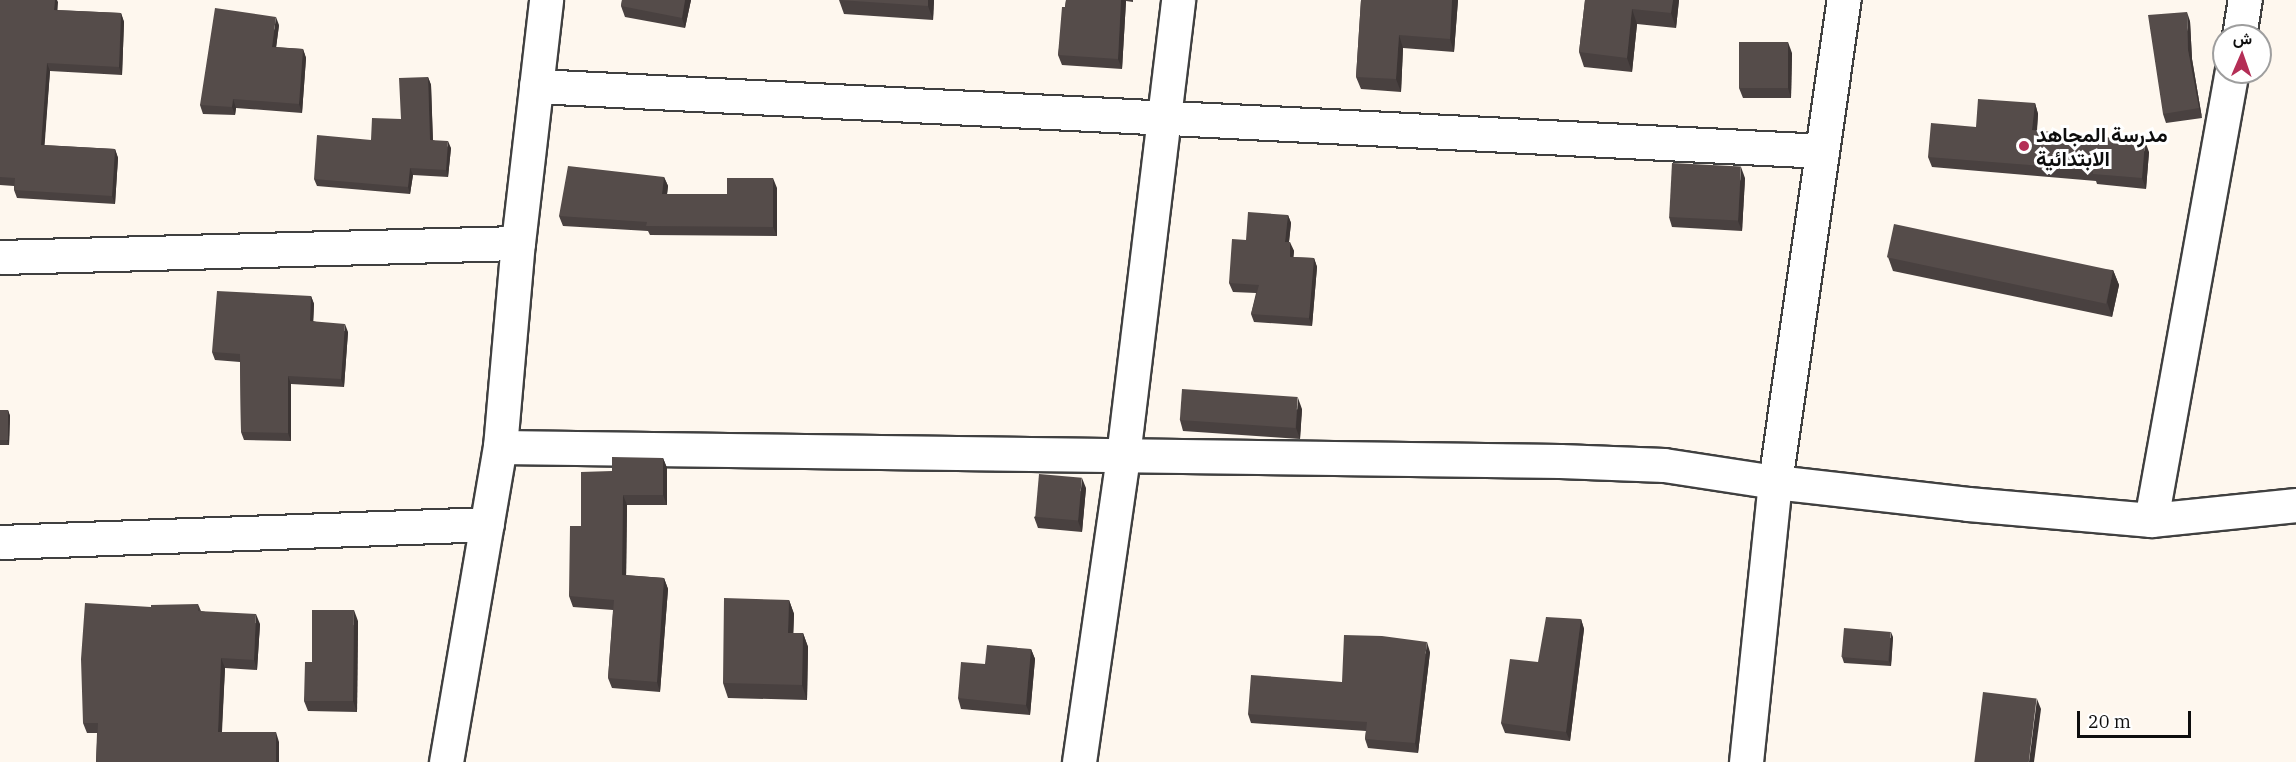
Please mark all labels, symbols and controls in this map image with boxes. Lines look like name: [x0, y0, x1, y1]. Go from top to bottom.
north arrow: [2212, 24, 2272, 84]
text: ش: [2233, 28, 2253, 48]
place label: مدرسة المجاهد الابتدائية: [2036, 121, 2168, 171]
marker: مدرسة المجاهد الابتدائية: [2017, 139, 2031, 153]
scale bar: [2080, 699, 2194, 737]
text: 20 m: [2088, 710, 2131, 733]

